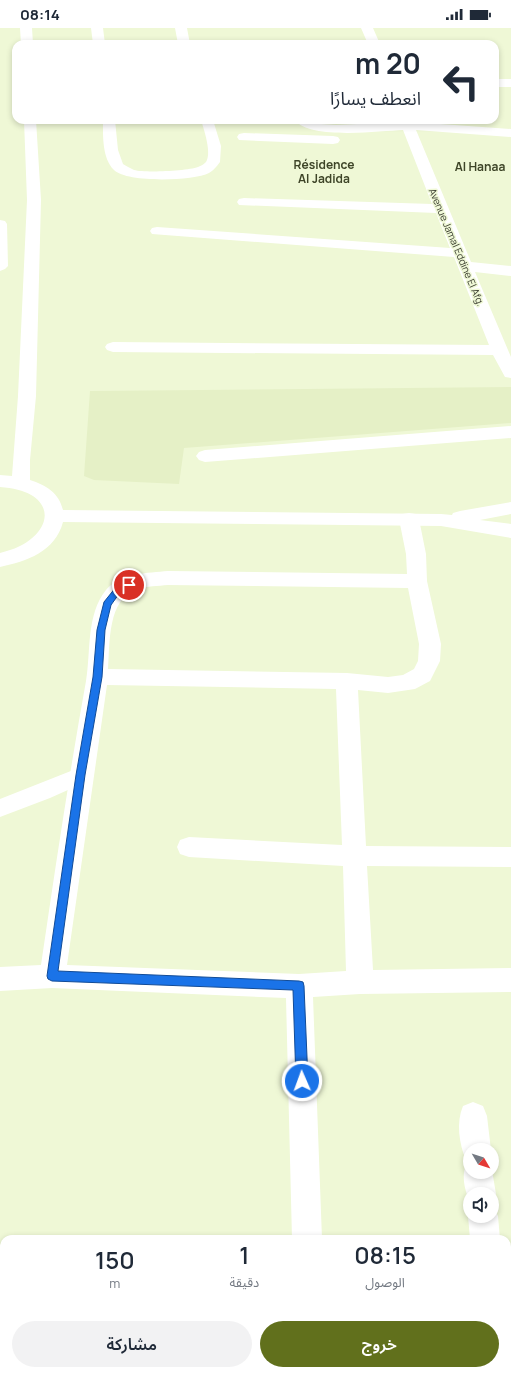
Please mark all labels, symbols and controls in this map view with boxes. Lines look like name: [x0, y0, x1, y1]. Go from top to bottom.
text: 08:14: [20, 4, 60, 25]
text: 20 m: [355, 44, 421, 82]
icon: left: [435, 56, 487, 108]
text: انعطف يسارًا: [330, 86, 421, 110]
district label: Résidence Al Jadida: [294, 156, 354, 187]
district label: Al Hanaa: [455, 158, 505, 175]
street label: Avenue Jamal Eddine El Afg.: [426, 186, 488, 308]
pin: [112, 568, 146, 602]
icon: arrive: [118, 574, 140, 596]
position arrow: [281, 1060, 323, 1102]
north arrow: [463, 1143, 499, 1179]
map controls: [463, 1143, 499, 1223]
button: sound: [463, 1187, 499, 1223]
text: 1: [239, 1238, 249, 1271]
text: 08:15: [354, 1238, 416, 1271]
text: 150: [95, 1243, 135, 1276]
text: دقيقة: [230, 1273, 259, 1291]
text: الوصول: [365, 1273, 405, 1291]
text: m: [109, 1274, 120, 1292]
button: مشاركة: [12, 1321, 252, 1367]
button: خروج: [260, 1321, 499, 1367]

